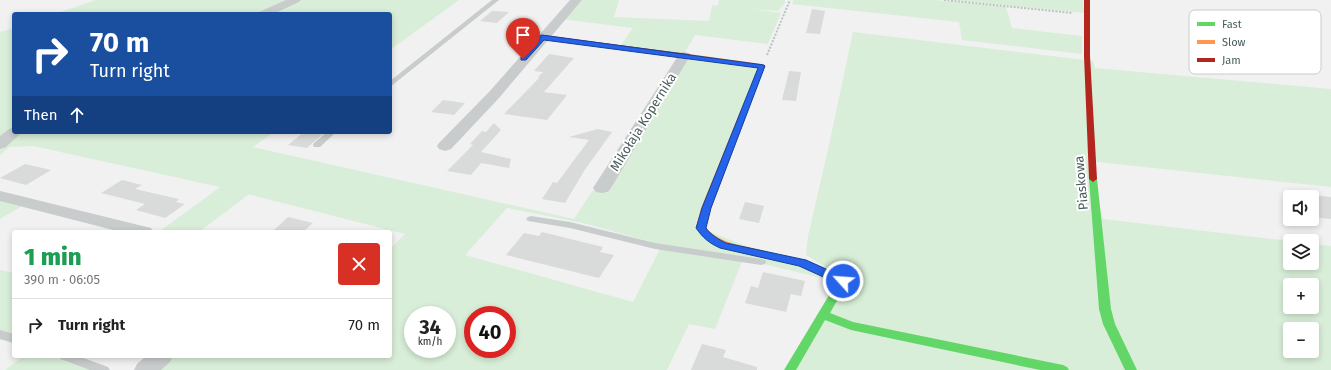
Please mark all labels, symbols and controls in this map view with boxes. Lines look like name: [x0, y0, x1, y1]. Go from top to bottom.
legend: [1189, 10, 1321, 74]
pin: [506, 18, 540, 59]
text: Fast: [1222, 18, 1242, 31]
icon: arrive: [512, 24, 534, 46]
text: 70 m: [90, 26, 149, 59]
icon: right: [24, 28, 76, 80]
text: Slow: [1222, 36, 1246, 49]
text: Jam: [1222, 54, 1241, 67]
text: Turn right: [90, 60, 170, 82]
street label: Mikołaja Kopernika: [607, 70, 679, 174]
icon: ahead: [66, 104, 88, 126]
text: Then: [24, 106, 58, 124]
street label: Piaskowa: [1071, 155, 1091, 211]
map controls: [1283, 190, 1319, 358]
button: sound: [1283, 190, 1319, 226]
button: layers: [1283, 234, 1319, 270]
text: 1 min: [24, 243, 82, 271]
button: close: [338, 243, 380, 285]
position arrow: [822, 260, 864, 302]
text: 390 m · 06:05: [24, 272, 100, 287]
button: +: [1283, 278, 1319, 314]
speed limit sign: 40: [464, 306, 516, 358]
icon: right: [24, 314, 46, 336]
text: 34: [419, 315, 441, 339]
text: Turn right: [58, 316, 125, 334]
text: 70 m: [348, 316, 380, 334]
button: −: [1283, 322, 1319, 358]
text: km/h: [418, 336, 442, 348]

